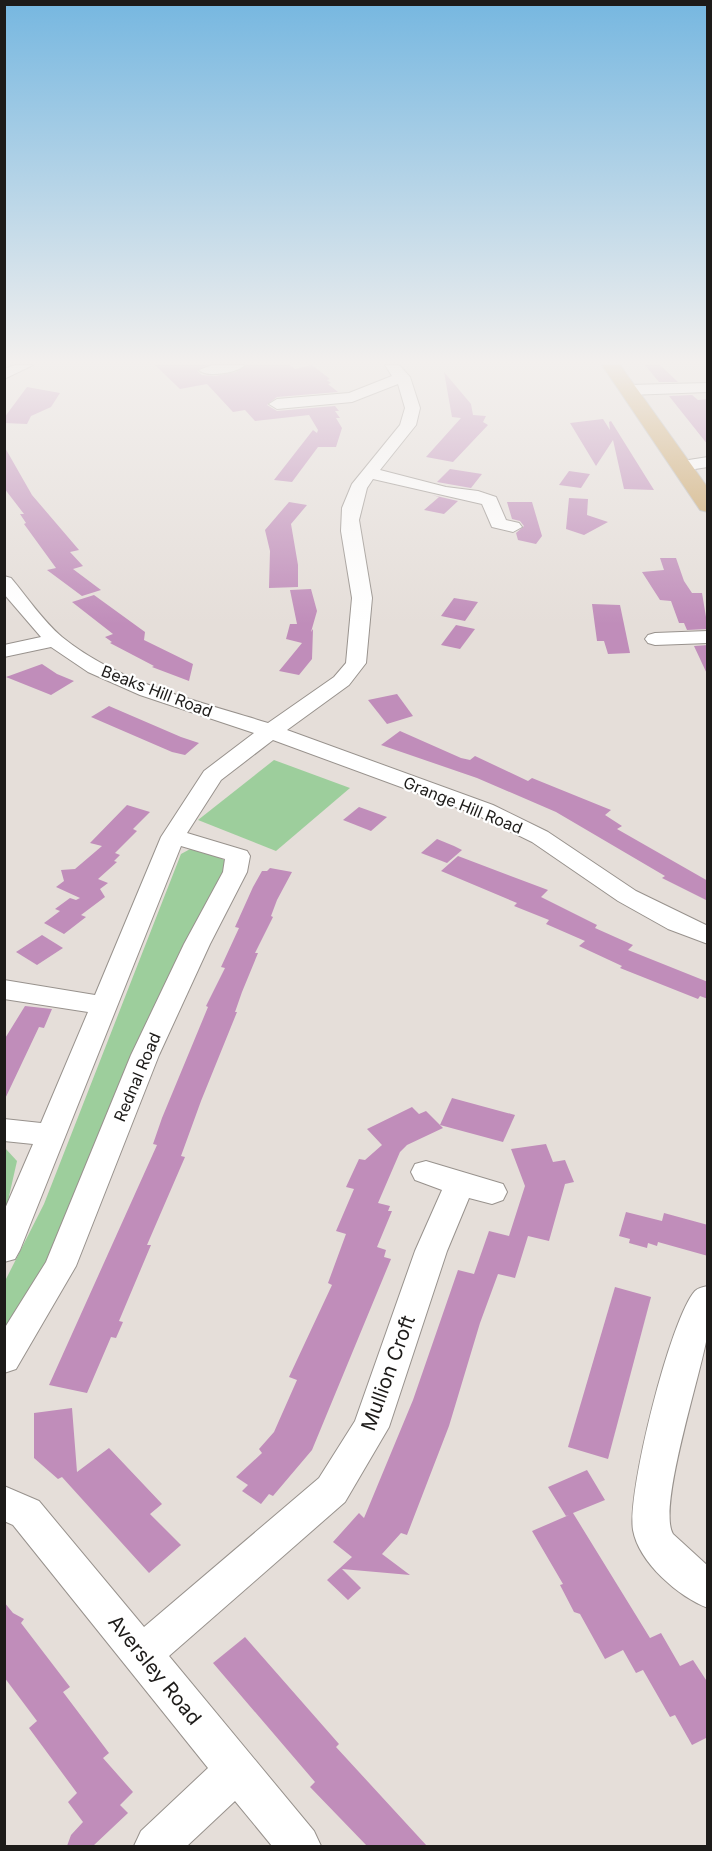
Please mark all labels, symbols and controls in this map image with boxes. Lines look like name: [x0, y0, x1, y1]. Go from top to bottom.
street label: Beaks Hill Road: [99, 661, 215, 721]
street label: Grange Hill Road: [401, 772, 525, 838]
street label: Rednal Road: [109, 1030, 165, 1124]
street label: Mullion Croft: [356, 1312, 420, 1434]
street label: Aversley Road: [103, 1610, 207, 1730]

